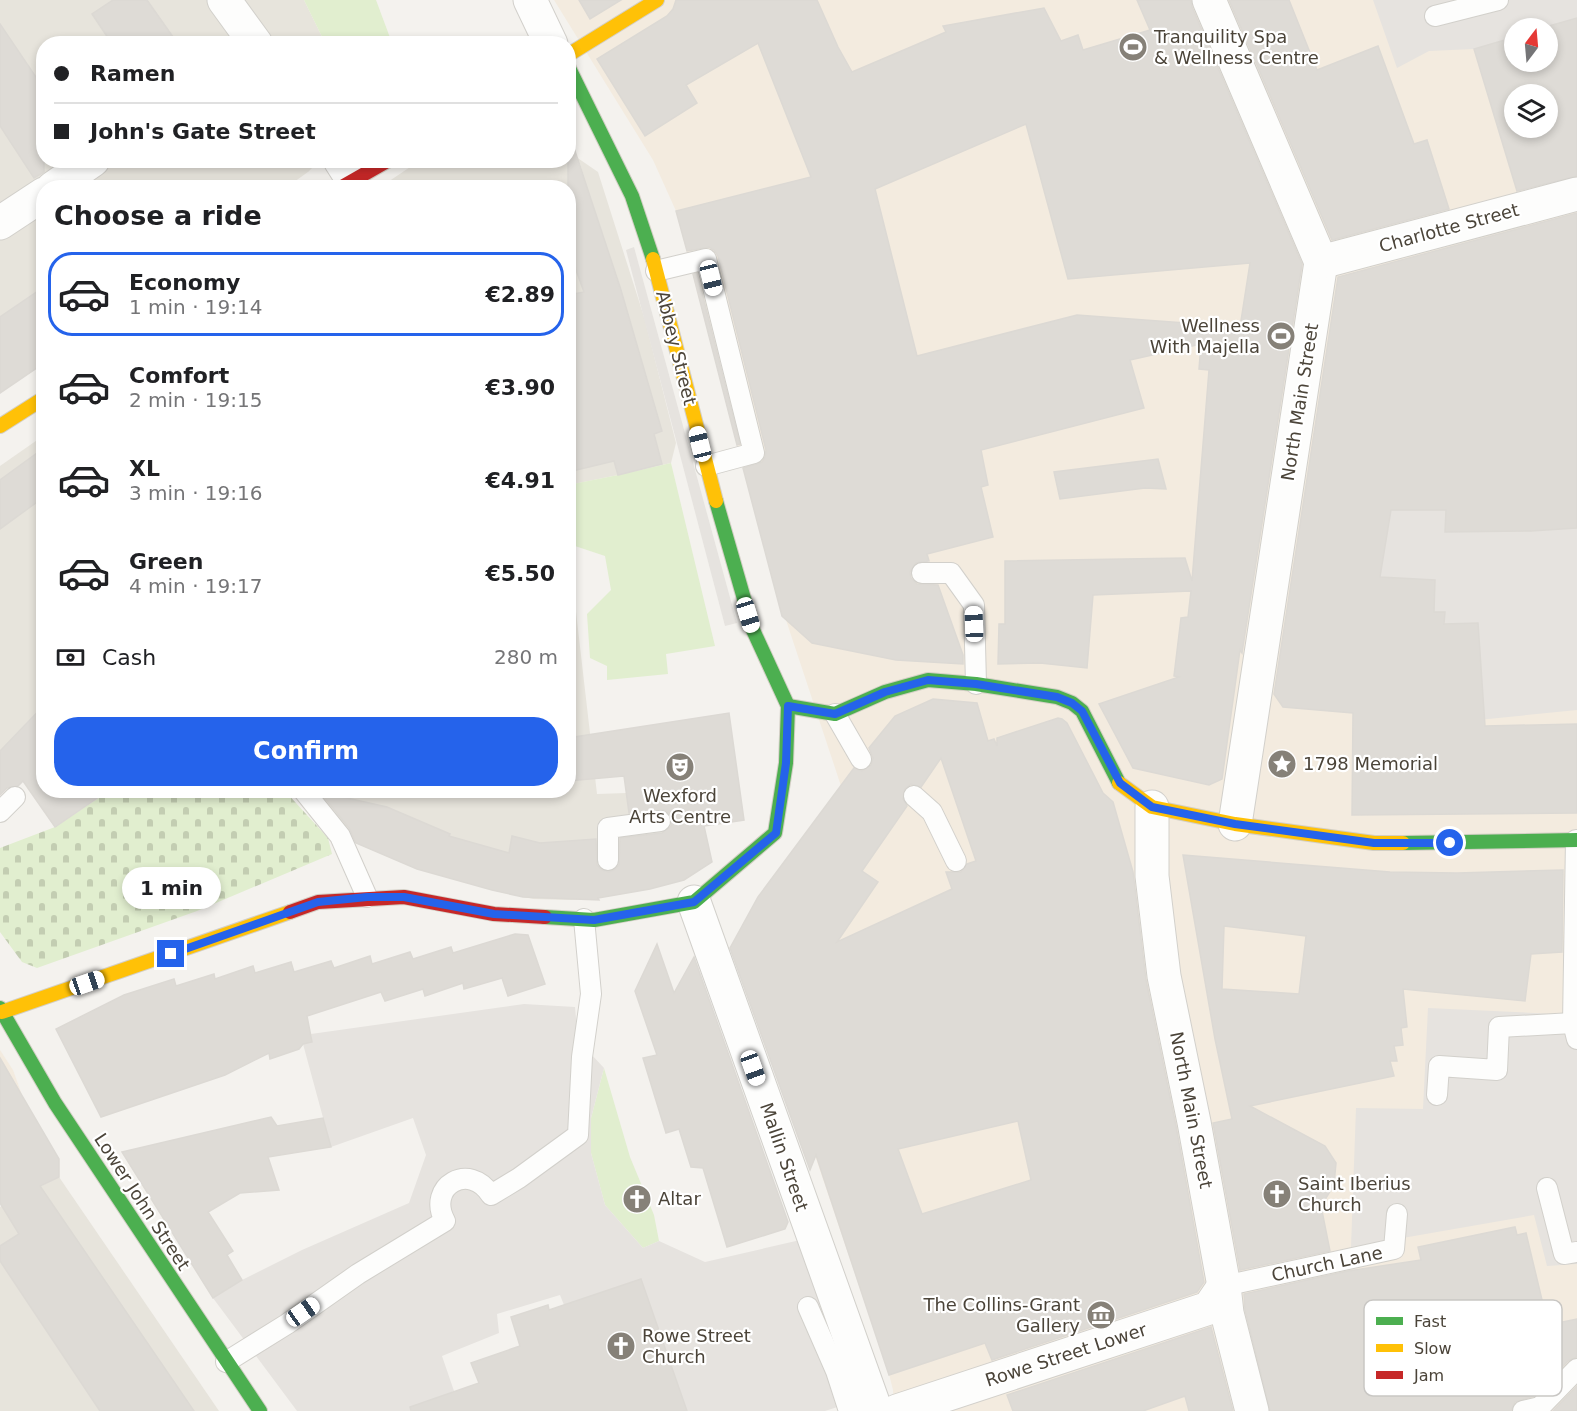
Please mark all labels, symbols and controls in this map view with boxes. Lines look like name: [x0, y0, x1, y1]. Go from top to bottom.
north arrow: [1504, 18, 1558, 72]
map controls: [1504, 18, 1558, 138]
place label: Tranquility Spa & Wellness Centre: [1153, 26, 1319, 68]
sports icon: Tranquility Spa & Wellness Centre: [1117, 31, 1149, 63]
text: Ramen: [90, 61, 175, 86]
button: layers: [1504, 84, 1558, 138]
text: John's Gate Street: [90, 119, 316, 144]
street label: Charlotte Street: [1377, 199, 1521, 256]
text: Choose a ride: [54, 200, 262, 231]
car: [698, 258, 724, 298]
icon: car: [57, 267, 111, 321]
text: Economy: [129, 270, 240, 295]
text: €2.89: [485, 282, 555, 307]
street label: Abbey Street: [652, 288, 701, 407]
text: 1 min · 19:14: [129, 295, 263, 319]
place label: Wellness With Majella: [1150, 315, 1260, 357]
sports icon: Wellness With Majella: [1265, 320, 1297, 352]
street label: North Main Street: [1277, 322, 1322, 482]
icon: car: [57, 360, 111, 414]
text: Comfort: [129, 363, 229, 388]
text: €3.90: [485, 375, 555, 400]
text: 2 min · 19:15: [129, 388, 263, 412]
car: [687, 424, 713, 464]
icon: car: [57, 453, 111, 507]
text: XL: [129, 456, 160, 481]
text: €4.91: [485, 468, 555, 493]
text: 3 min · 19:16: [129, 481, 263, 505]
icon: car: [57, 546, 111, 600]
text: Green: [129, 549, 203, 574]
text: €5.50: [485, 561, 555, 586]
text: 4 min · 19:17: [129, 574, 263, 598]
car: [734, 595, 762, 635]
car: [964, 606, 984, 642]
icon: cash: [54, 641, 87, 674]
text: Cash: [102, 645, 156, 670]
text: 280 m: [494, 645, 558, 669]
button: Confirm: [54, 717, 558, 786]
place icon: 1798 Memorial: [1266, 748, 1298, 780]
theatre icon: Wexford Arts Centre: [664, 751, 696, 783]
place label: 1798 Memorial: [1303, 753, 1438, 774]
place label: Wexford Arts Centre: [629, 785, 731, 827]
route start: [1436, 829, 1463, 856]
callout: 1 min: [122, 867, 220, 909]
text: 1 min: [140, 876, 203, 900]
route end: [157, 940, 184, 967]
car: [67, 969, 107, 997]
street label: North Main Street: [1166, 1030, 1217, 1190]
car: [738, 1048, 768, 1088]
street label: Mallin Street: [756, 1100, 813, 1214]
street label: Lower John Street: [90, 1129, 195, 1274]
place label: Saint Iberius Church: [1298, 1173, 1411, 1215]
church icon: Saint Iberius Church: [1261, 1178, 1293, 1210]
church icon: Altar: [621, 1183, 653, 1215]
place label: Altar: [658, 1188, 701, 1209]
street label: Church Lane: [1269, 1241, 1384, 1286]
car: [283, 1294, 323, 1330]
place label: The Collins-Grant Gallery: [922, 1294, 1080, 1336]
museum icon: The Collins-Grant Gallery: [1085, 1299, 1117, 1331]
legend: [1364, 1300, 1562, 1396]
text: Fast: [1414, 1312, 1446, 1331]
street label: Rowe Street Lower: [982, 1318, 1150, 1391]
place label: Rowe Street Church: [642, 1325, 751, 1367]
church icon: Rowe Street Church: [605, 1330, 637, 1362]
text: Slow: [1414, 1339, 1451, 1358]
text: Jam: [1413, 1366, 1444, 1385]

